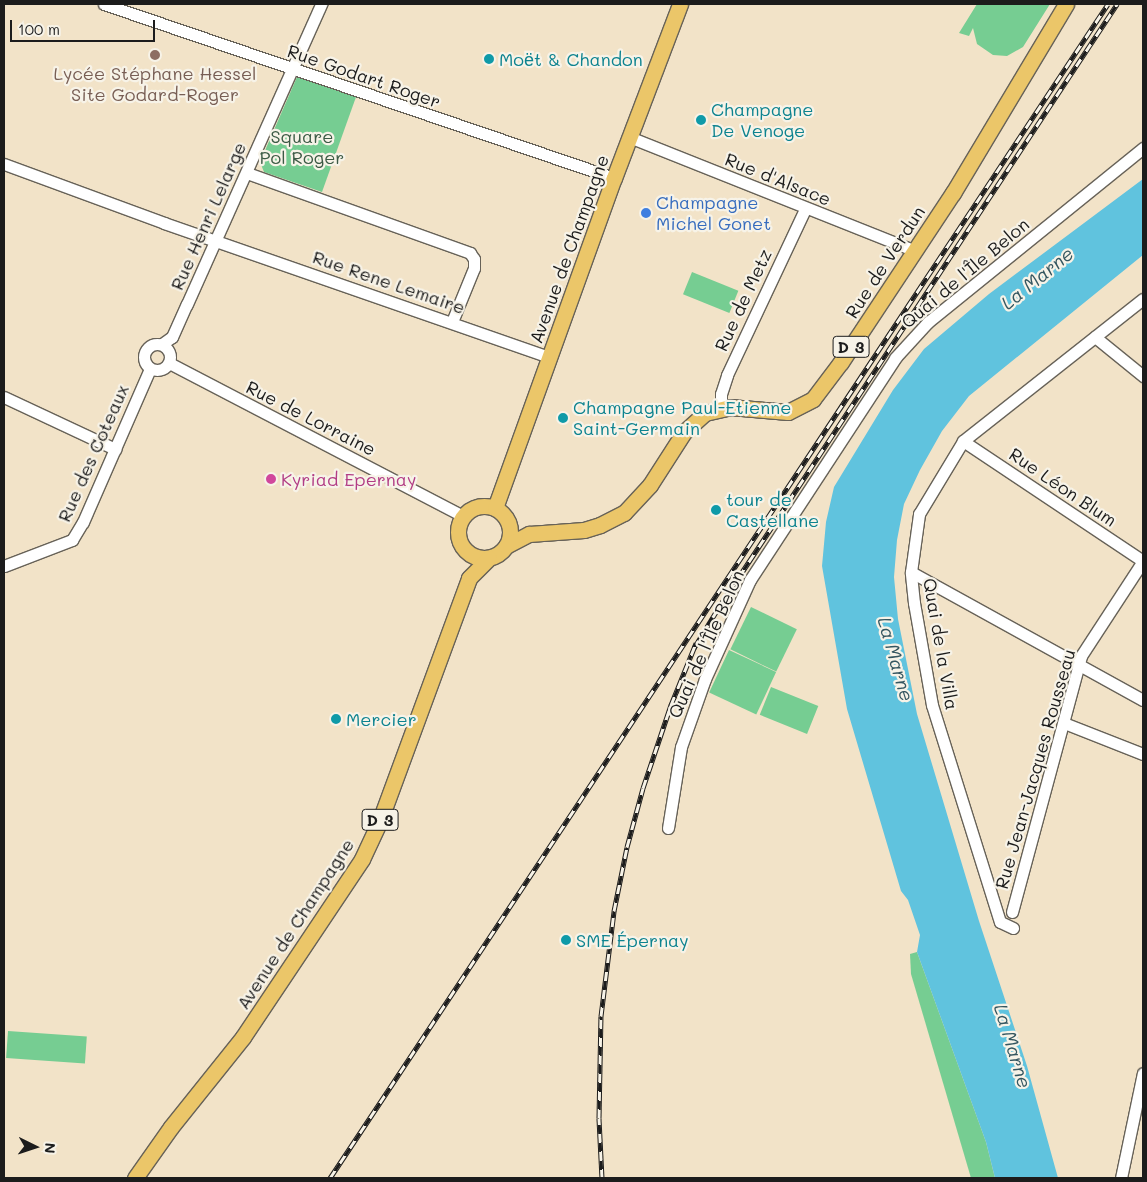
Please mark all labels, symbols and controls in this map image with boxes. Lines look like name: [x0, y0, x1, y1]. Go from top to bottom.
scale bar: [12, 10, 158, 42]
text: 100 m: [18, 19, 60, 39]
street label: Rue Godart Roger: [285, 40, 443, 112]
place label: Moёt & Chandon: [499, 48, 643, 70]
marker: Lycée Stéphane Hessel Site Godard-Roger: [149, 49, 161, 61]
marker: Moёt & Chandon: [483, 53, 495, 65]
place label: Lycée Stéphane Hessel Site Godard-Roger: [53, 63, 257, 106]
place label: Champagne De Venoge: [711, 99, 813, 142]
marker: Champagne De Venoge: [695, 114, 707, 126]
park label: Square Pol Roger: [260, 126, 344, 168]
street label: Rue Henri Lelarge: [166, 139, 250, 293]
street label: Rue d'Alsace: [722, 148, 834, 210]
street label: Avenue de Champagne: [525, 152, 613, 346]
place label: Champagne Michel Gonet: [656, 192, 771, 234]
street label: Rue de Verdun: [841, 202, 929, 322]
marker: Champagne Michel Gonet: [640, 207, 652, 219]
street label: Quai de l'Île Belon: [897, 213, 1033, 333]
water label: La Marne: [996, 242, 1078, 314]
street label: Rue Rene Lemaire: [310, 246, 468, 318]
street label: Rue de Metz: [710, 246, 776, 354]
road number: D 3: [832, 334, 870, 361]
street label: Rue de Lorraine: [243, 376, 379, 460]
street label: Rue des Coteaux: [53, 381, 133, 525]
place label: Champagne Paul-Etienne Saint-Germain: [573, 397, 791, 439]
marker: Champagne Paul-Etienne Saint-Germain: [557, 412, 569, 424]
street label: Rue Léon Blum: [1005, 443, 1121, 531]
place label: Kyriad Epernay: [281, 468, 416, 490]
marker: Kyriad Epernay: [265, 473, 277, 485]
place label: tour de Castellane: [726, 489, 819, 532]
marker: tour de Castellane: [710, 504, 722, 516]
street label: Quai de l'Île Belon: [664, 567, 748, 721]
street label: Quai de la Villa: [919, 576, 963, 712]
water label: La Marne: [873, 614, 919, 704]
street label: Rue Jean-Jacques Rousseau: [990, 647, 1080, 891]
place label: Mercier: [346, 708, 417, 730]
marker: Mercier: [330, 713, 342, 725]
road number: D 3: [361, 806, 399, 834]
street label: Avenue de Champagne: [232, 835, 358, 1013]
place label: SME Épernay: [576, 929, 689, 951]
marker: SME Épernay: [560, 934, 572, 946]
water label: La Marne: [989, 1001, 1037, 1091]
north arrow: [10, 1122, 60, 1172]
text: N: [41, 1142, 60, 1154]

